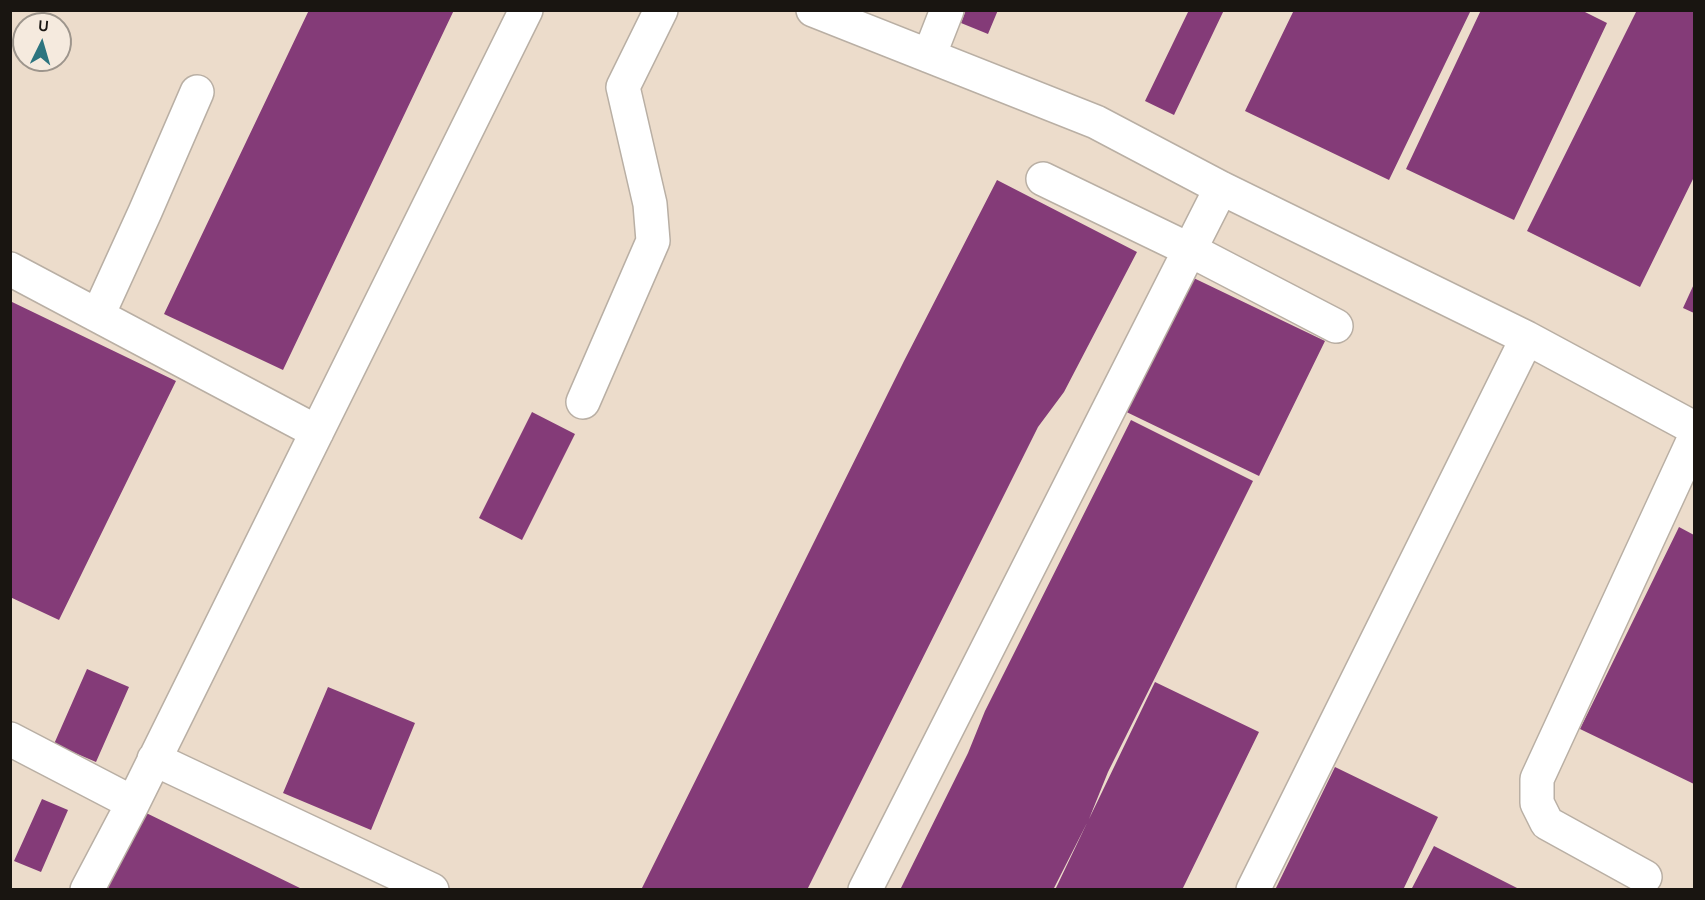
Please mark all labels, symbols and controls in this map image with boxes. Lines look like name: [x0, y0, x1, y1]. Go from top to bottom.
north arrow: [12, 12, 72, 72]
text: U: [37, 16, 50, 36]

